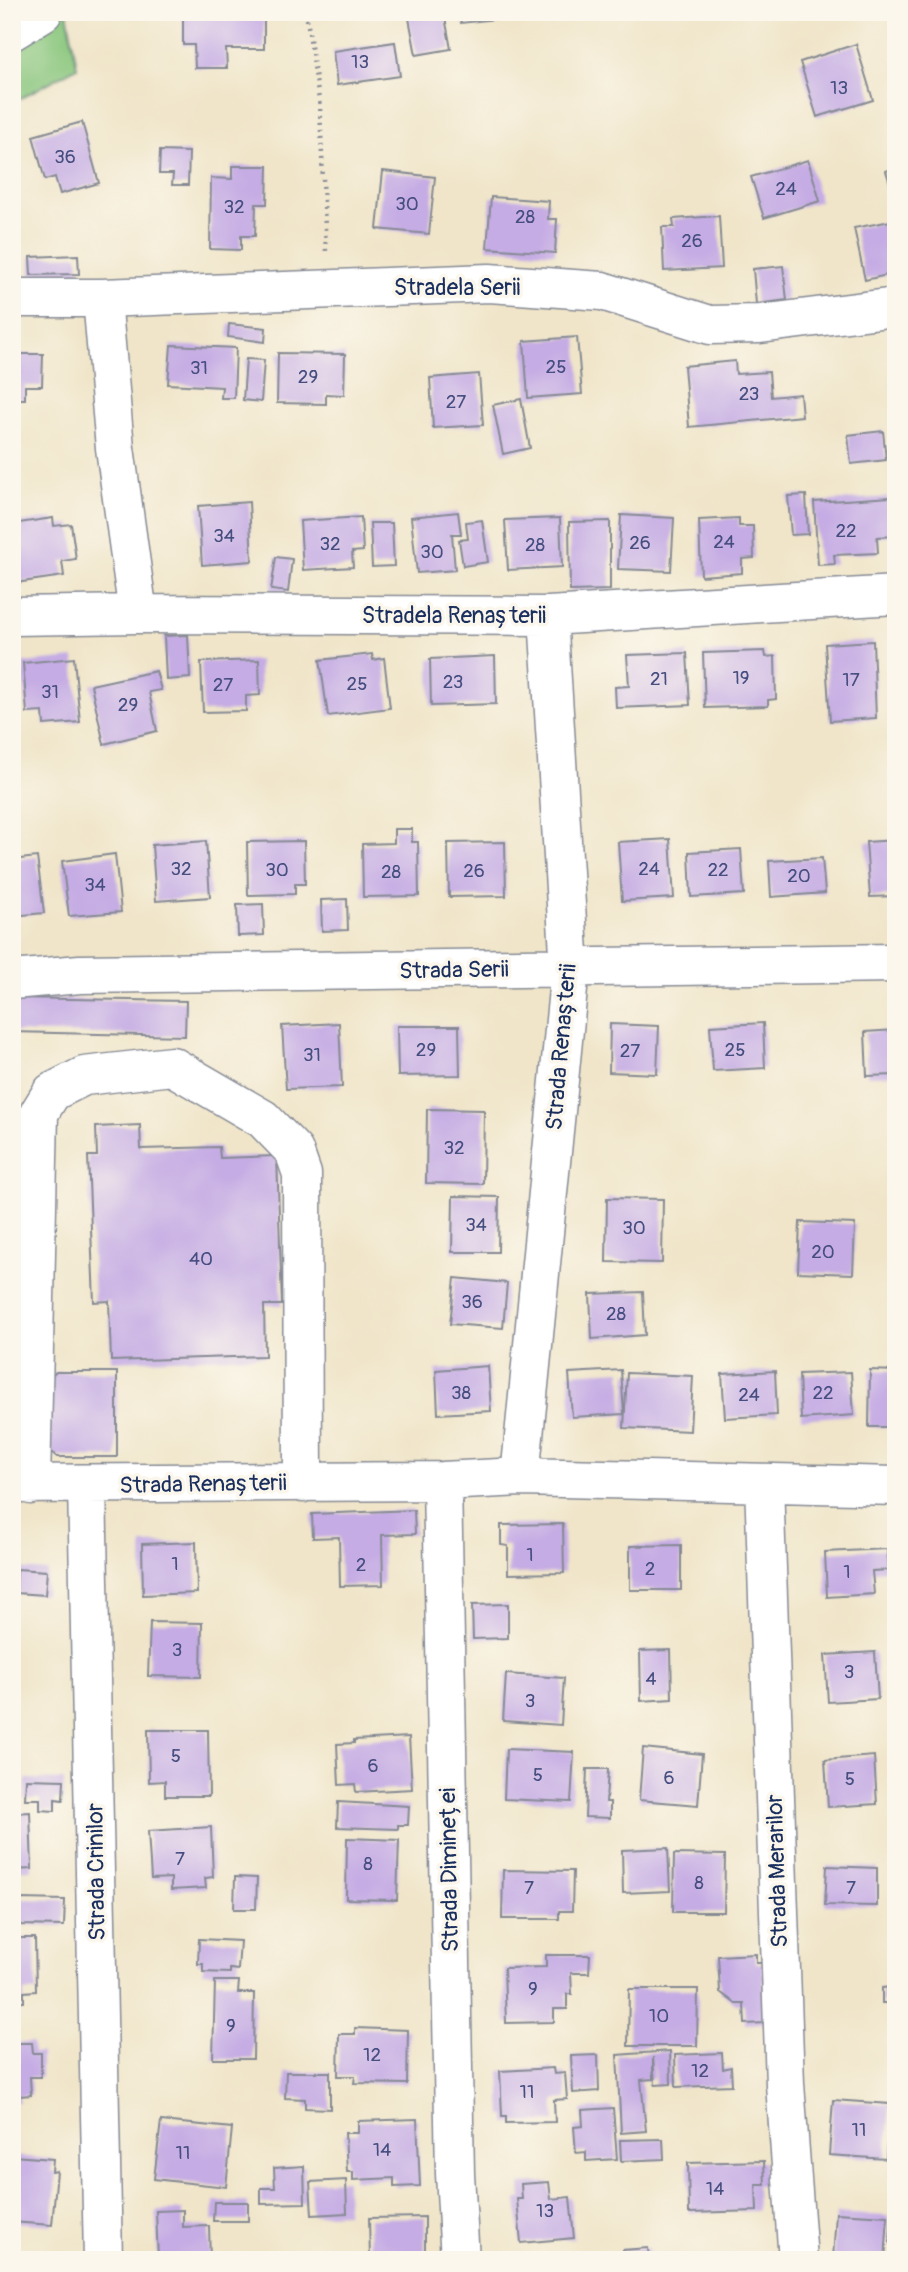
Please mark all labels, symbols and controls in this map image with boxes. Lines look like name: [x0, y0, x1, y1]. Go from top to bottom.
house number: 13: [351, 50, 369, 74]
house number: 13: [830, 76, 848, 100]
house number: 36: [54, 145, 76, 169]
house number: 24: [775, 177, 797, 201]
house number: 30: [395, 192, 419, 216]
house number: 32: [223, 195, 245, 219]
house number: 28: [515, 205, 535, 229]
house number: 26: [681, 229, 703, 253]
street label: Stradela Serii: [394, 273, 520, 302]
house number: 25: [546, 355, 566, 379]
house number: 31: [190, 356, 208, 380]
house number: 29: [298, 365, 318, 389]
house number: 23: [739, 382, 759, 406]
house number: 27: [446, 390, 466, 414]
house number: 22: [835, 519, 857, 543]
house number: 34: [213, 524, 235, 548]
house number: 24: [713, 530, 735, 554]
house number: 26: [629, 531, 651, 555]
house number: 32: [319, 532, 341, 556]
house number: 28: [525, 533, 545, 557]
house number: 30: [420, 540, 444, 564]
street label: Stradela Renașterii: [362, 601, 546, 630]
house number: 19: [732, 666, 750, 690]
house number: 21: [650, 667, 668, 691]
house number: 17: [842, 668, 860, 692]
house number: 23: [443, 670, 463, 694]
house number: 25: [347, 672, 367, 696]
house number: 27: [213, 673, 233, 697]
house number: 31: [41, 680, 59, 704]
house number: 29: [118, 693, 138, 717]
house number: 32: [170, 857, 192, 881]
house number: 24: [638, 857, 660, 881]
house number: 30: [265, 858, 289, 882]
house number: 22: [707, 858, 729, 882]
house number: 26: [463, 859, 485, 883]
house number: 28: [381, 860, 401, 884]
house number: 20: [787, 864, 811, 888]
house number: 34: [84, 873, 106, 897]
street label: Strada Serii: [399, 955, 509, 985]
street label: Strada Renașterii: [539, 962, 583, 1132]
house number: 29: [416, 1038, 436, 1062]
house number: 25: [725, 1038, 745, 1062]
house number: 27: [620, 1039, 640, 1063]
house number: 31: [303, 1043, 321, 1067]
house number: 32: [443, 1136, 465, 1160]
house number: 34: [465, 1213, 487, 1237]
house number: 30: [622, 1216, 646, 1240]
house number: 20: [811, 1240, 835, 1264]
house number: 40: [189, 1247, 213, 1271]
house number: 36: [461, 1290, 483, 1314]
house number: 28: [606, 1302, 626, 1326]
house number: 38: [451, 1381, 471, 1405]
house number: 22: [812, 1381, 834, 1405]
house number: 24: [738, 1383, 760, 1407]
street label: Strada Renașterii: [119, 1468, 287, 1500]
house number: 1: [526, 1543, 534, 1567]
house number: 1: [171, 1552, 179, 1576]
house number: 2: [356, 1553, 366, 1577]
house number: 2: [645, 1557, 655, 1581]
house number: 1: [843, 1560, 851, 1584]
house number: 3: [172, 1638, 182, 1662]
house number: 3: [844, 1660, 854, 1684]
house number: 4: [645, 1667, 657, 1691]
house number: 3: [525, 1689, 535, 1713]
house number: 5: [171, 1744, 181, 1768]
house number: 6: [367, 1754, 379, 1778]
house number: 5: [533, 1763, 543, 1787]
house number: 6: [663, 1766, 675, 1790]
house number: 5: [845, 1767, 855, 1791]
street label: Strada Dimineței: [433, 1788, 465, 1952]
street label: Strada Merarilor: [760, 1794, 794, 1948]
street label: Strada Crinilor: [80, 1803, 112, 1941]
house number: 7: [175, 1847, 185, 1871]
house number: 8: [363, 1852, 373, 1876]
house number: 8: [694, 1871, 704, 1895]
house number: 7: [524, 1876, 534, 1900]
house number: 7: [846, 1876, 856, 1900]
house number: 9: [528, 1977, 538, 2001]
house number: 10: [649, 2004, 669, 2028]
house number: 9: [226, 2014, 236, 2038]
house number: 12: [363, 2043, 381, 2067]
house number: 12: [691, 2059, 709, 2083]
house number: 11: [520, 2080, 534, 2104]
house number: 11: [852, 2118, 866, 2142]
house number: 14: [373, 2138, 391, 2162]
house number: 11: [176, 2141, 190, 2165]
house number: 14: [706, 2177, 724, 2201]
house number: 13: [536, 2199, 554, 2223]

